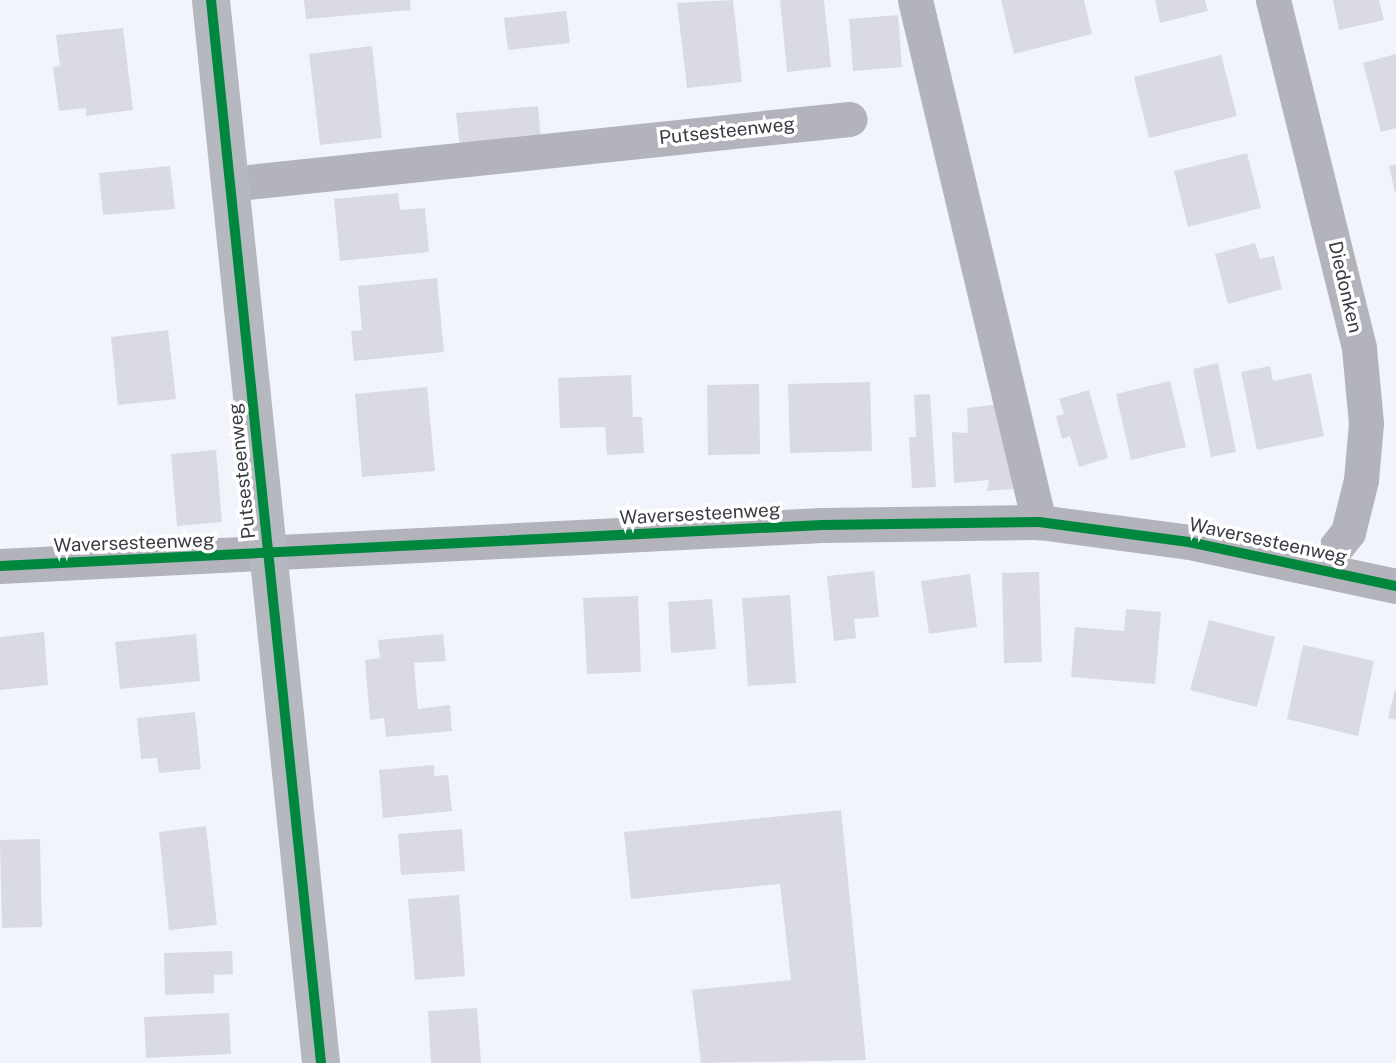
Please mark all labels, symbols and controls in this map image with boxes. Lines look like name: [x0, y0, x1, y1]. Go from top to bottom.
street label: Putsesteenweg: [658, 113, 796, 149]
street label: Diedonken: [1323, 239, 1367, 335]
street label: Putsesteenweg: [224, 402, 260, 540]
street label: Waversesteenweg: [619, 498, 781, 530]
street label: Waversesteenweg: [1187, 513, 1349, 569]
street label: Waversesteenweg: [53, 529, 215, 557]

